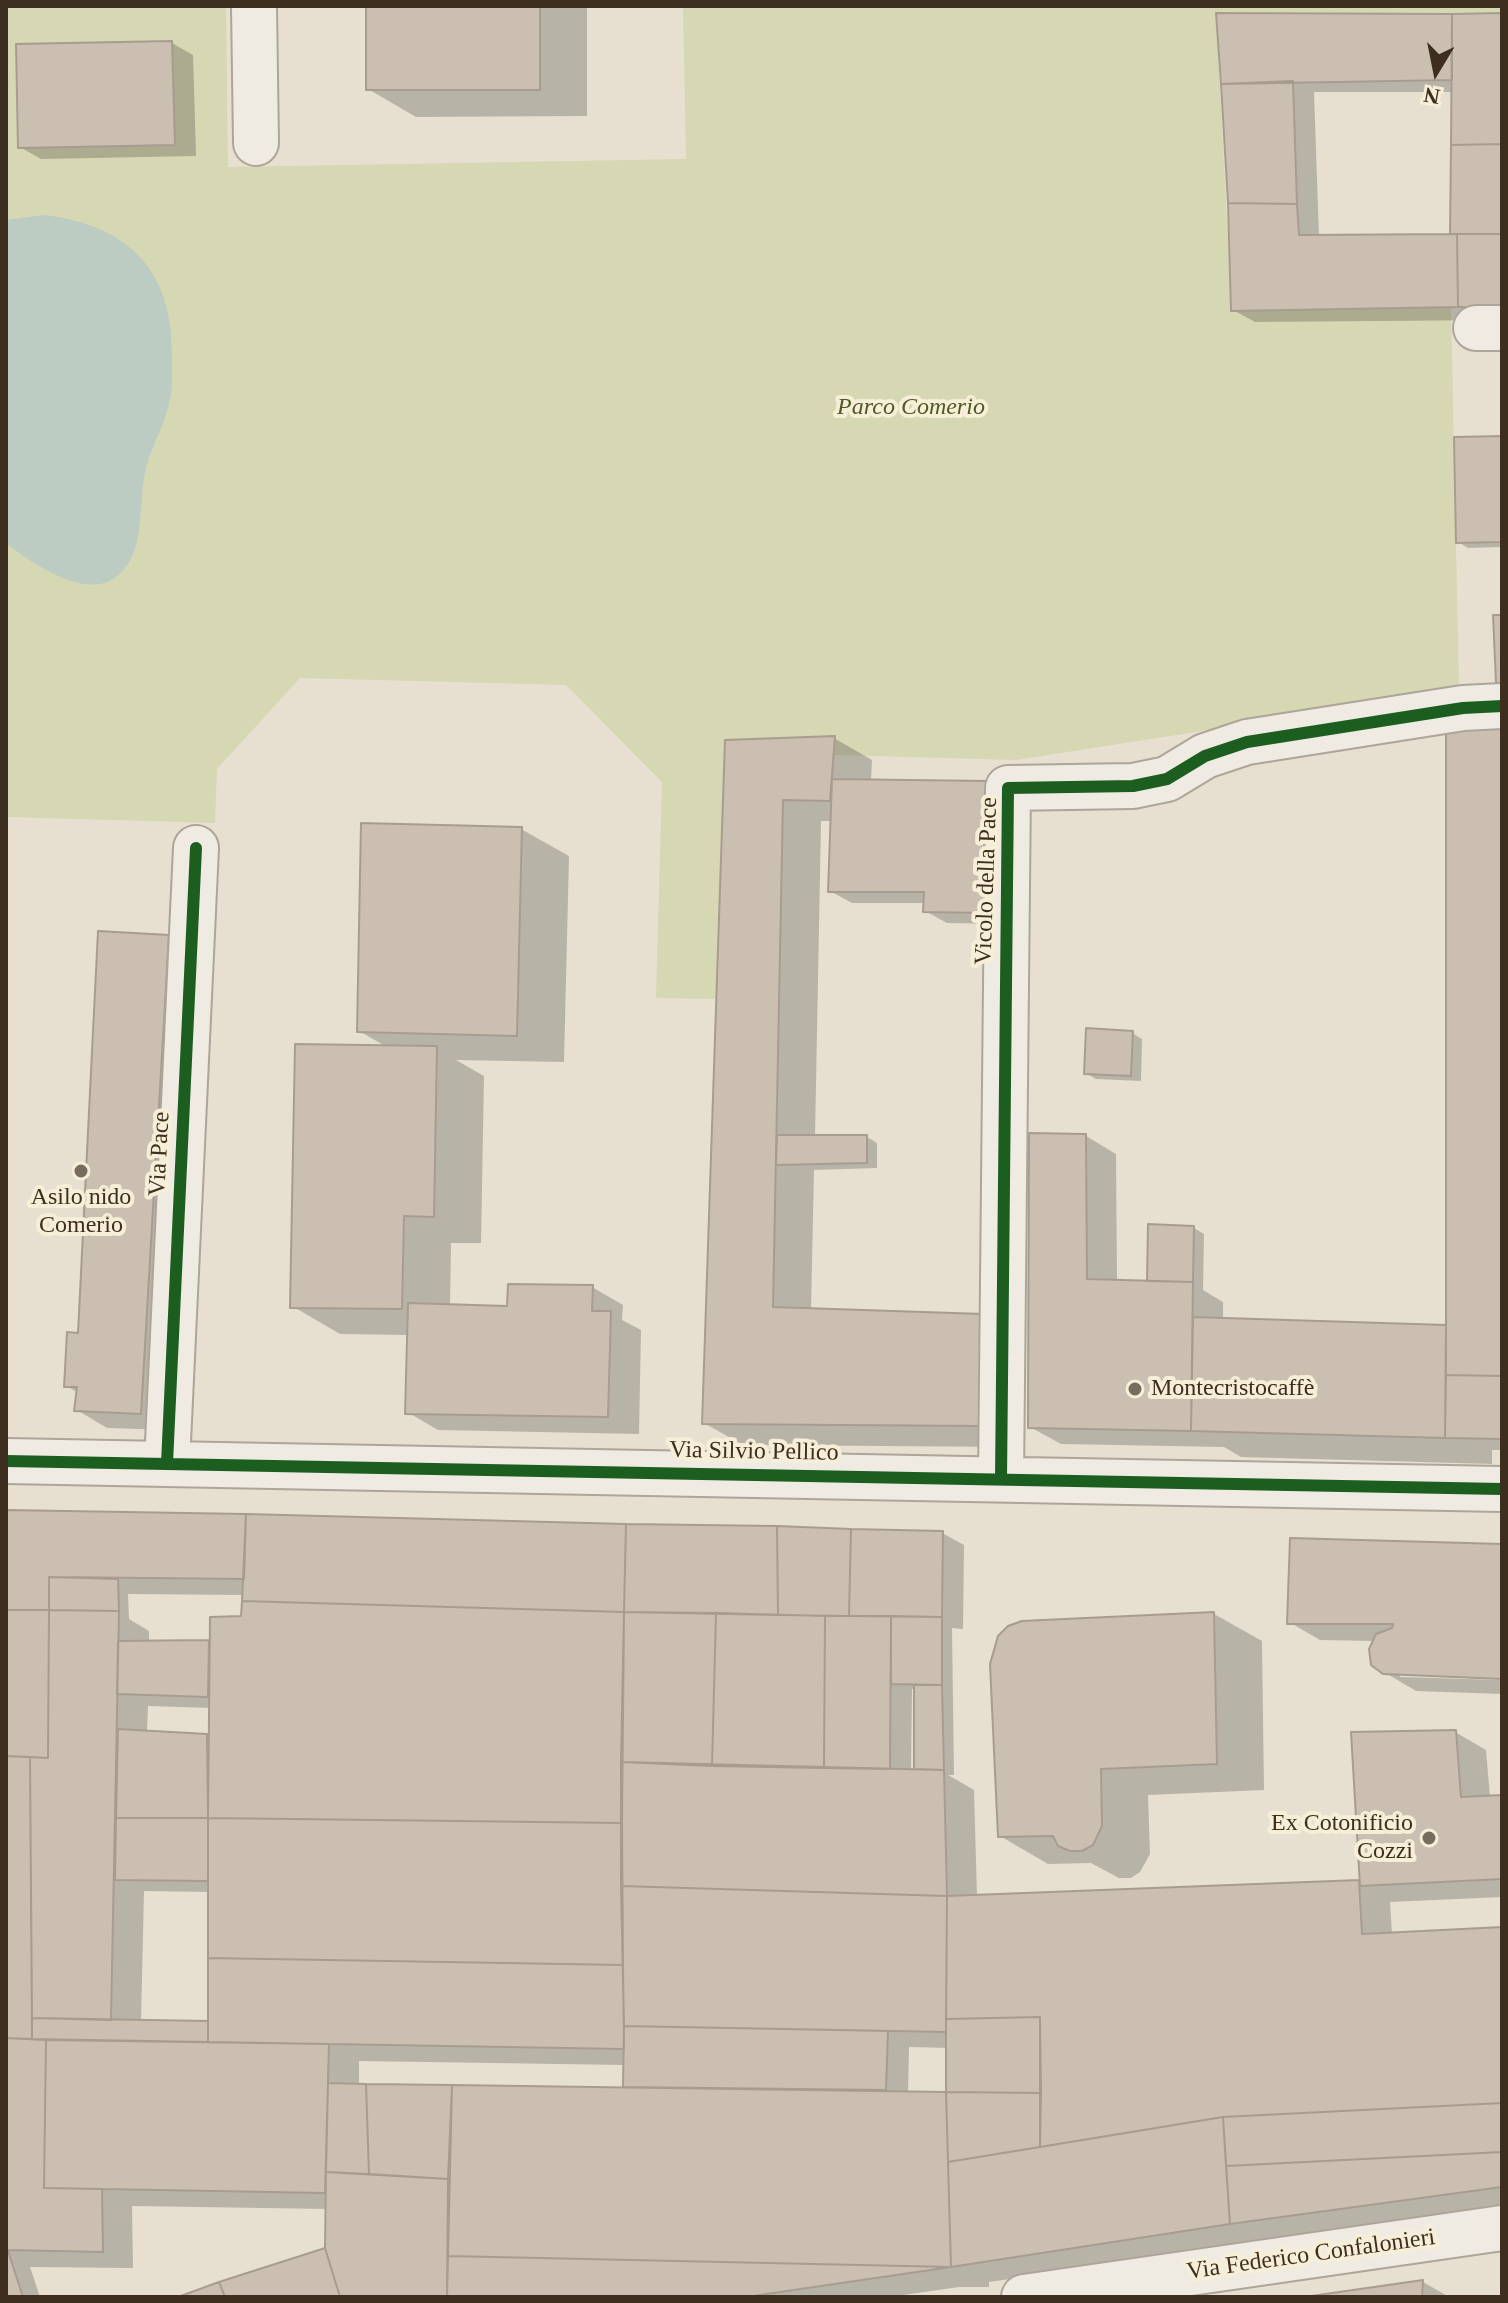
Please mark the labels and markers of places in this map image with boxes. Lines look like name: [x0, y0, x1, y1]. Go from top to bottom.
marker: Asilo nido Comerio: [72, 1162, 90, 1180]
place label: Asilo nido Comerio: [31, 1184, 131, 1240]
place label: Montecristocaffè: [1151, 1375, 1314, 1403]
marker: Montecristocaffè: [1126, 1380, 1144, 1398]
place label: Ex Cotonificio Cozzi: [1271, 1810, 1413, 1866]
marker: Ex Cotonificio Cozzi: [1420, 1829, 1438, 1847]

